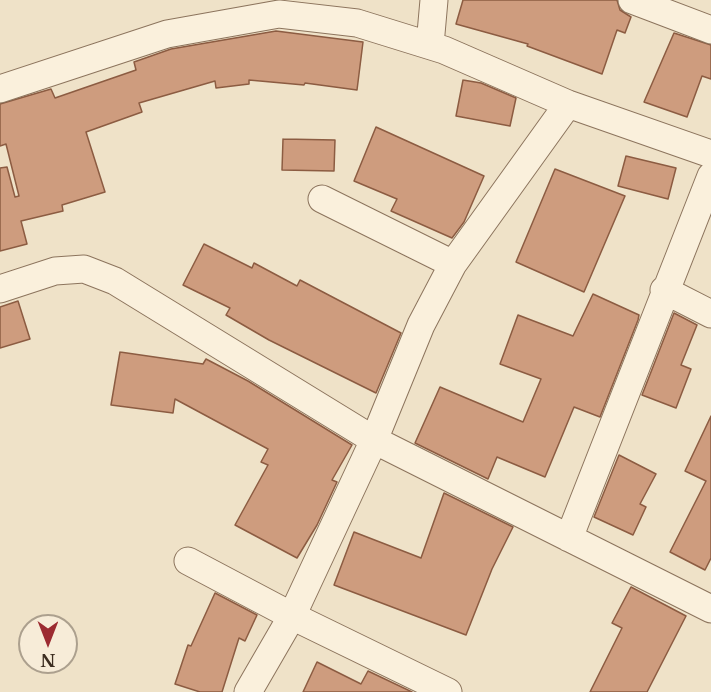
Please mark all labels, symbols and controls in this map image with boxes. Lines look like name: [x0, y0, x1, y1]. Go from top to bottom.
north arrow: [18, 614, 78, 674]
text: N: [40, 650, 56, 670]

